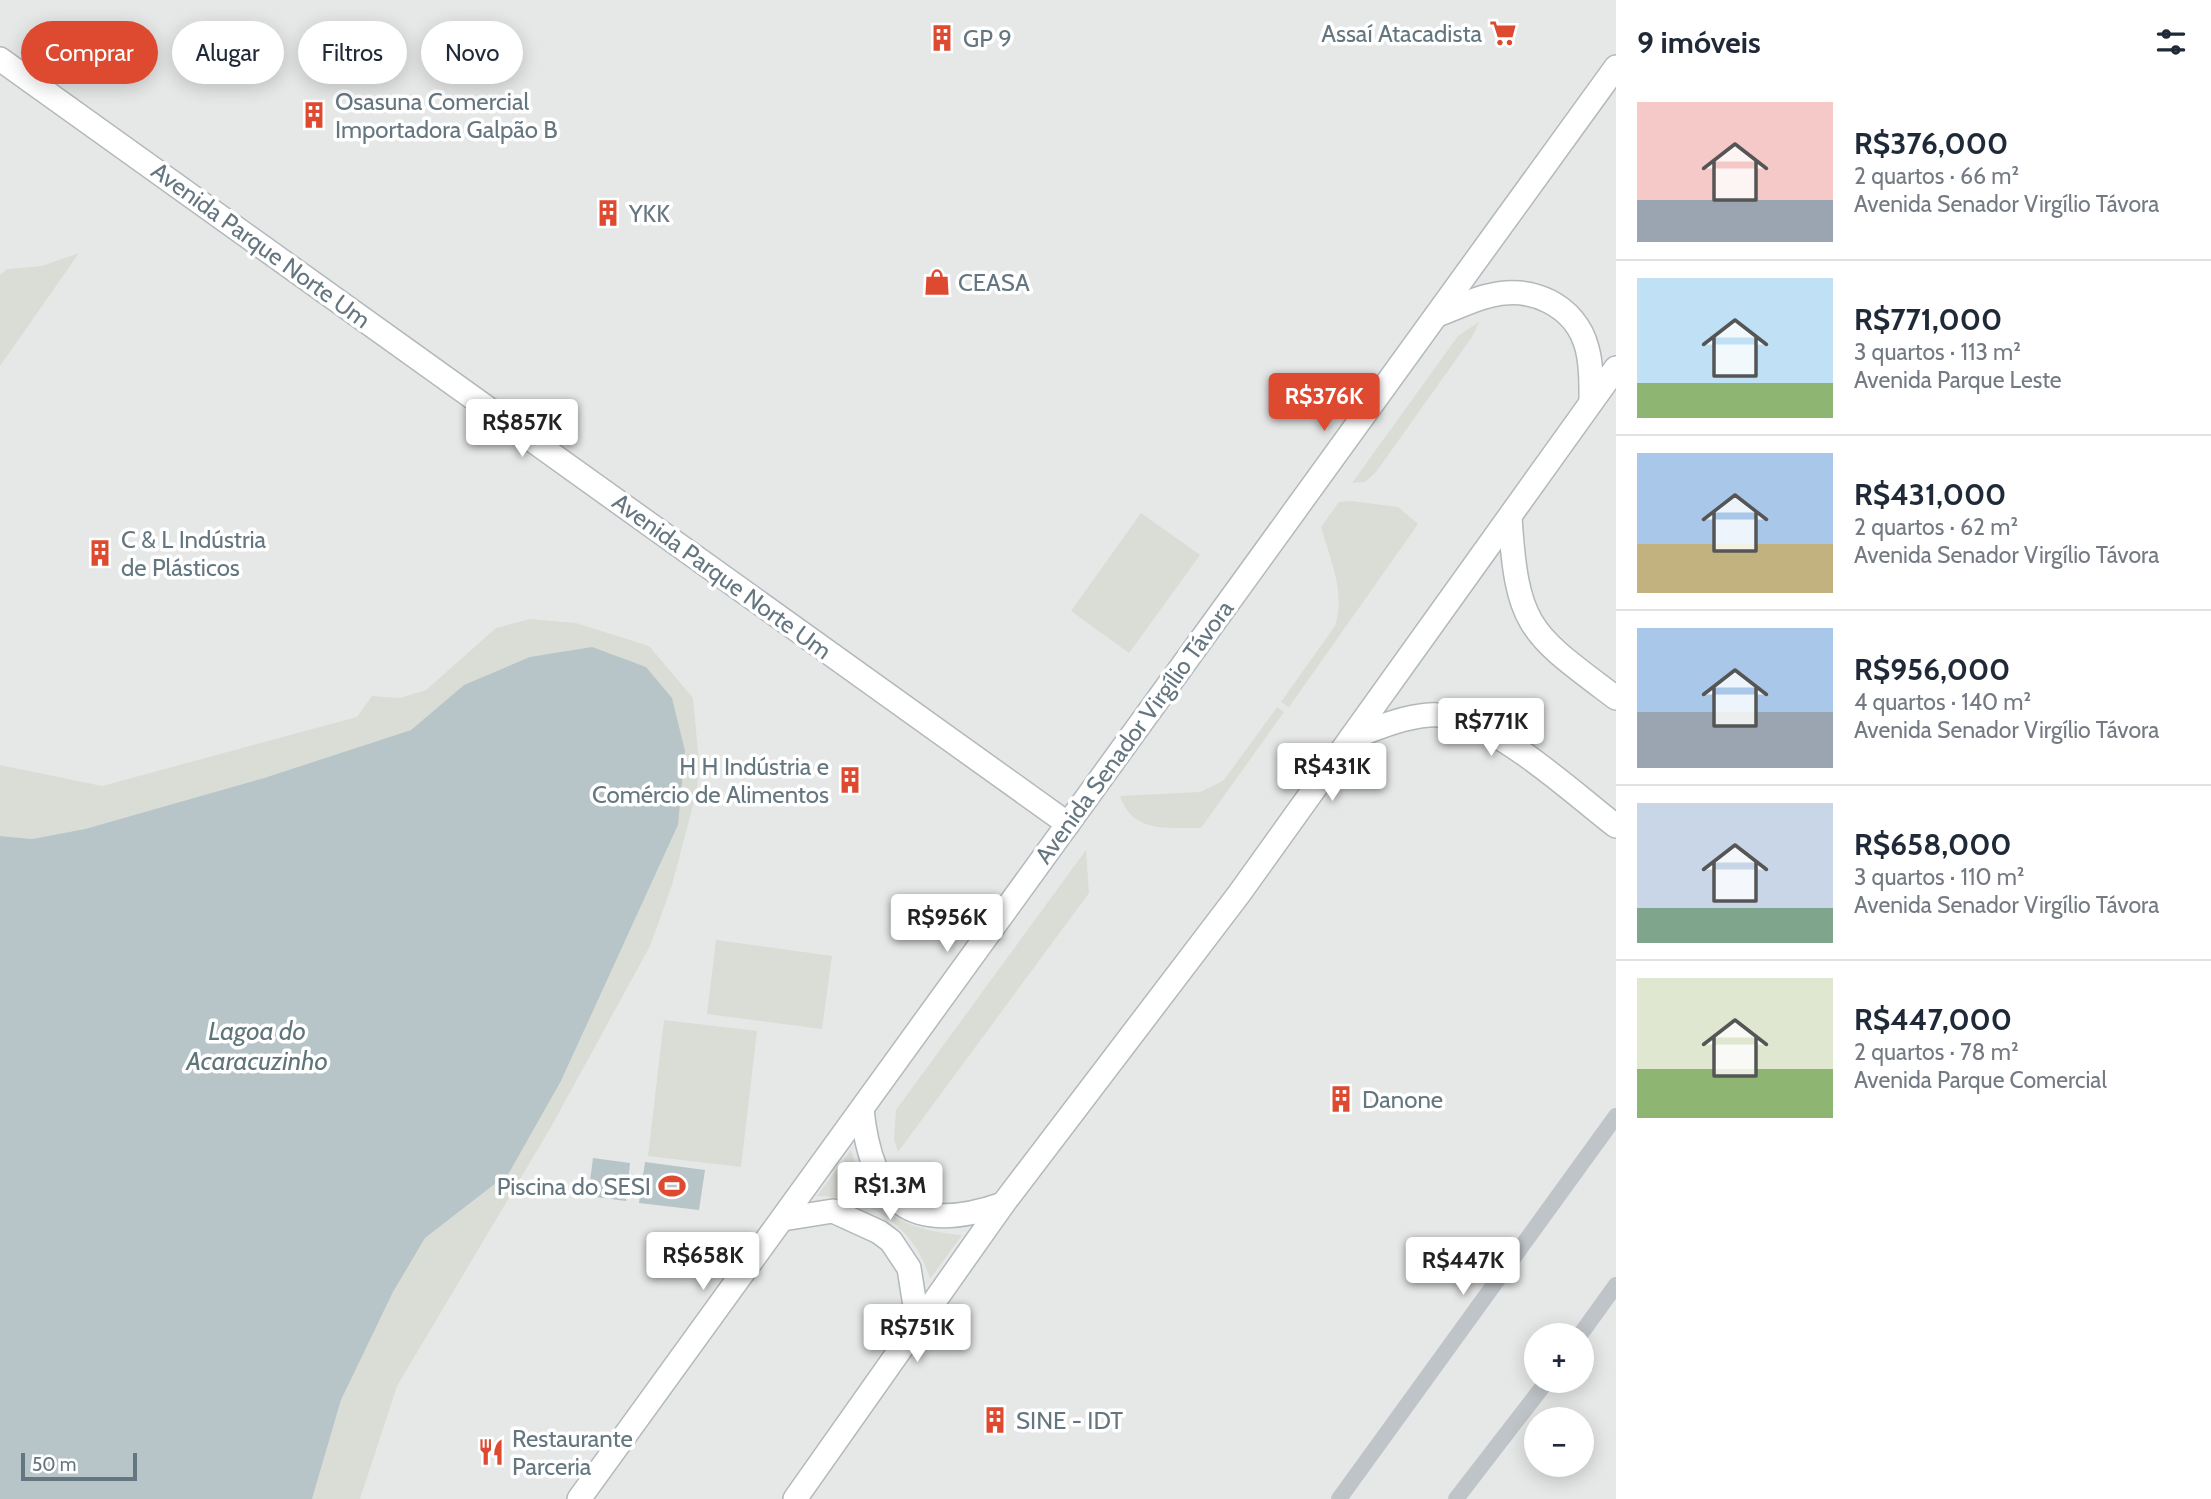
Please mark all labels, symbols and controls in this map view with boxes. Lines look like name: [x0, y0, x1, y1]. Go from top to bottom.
supermarket icon: Assaí Atacadista: [1488, 18, 1518, 48]
place label: Assaí Atacadista: [1321, 19, 1482, 48]
chip: Comprar: [21, 21, 158, 84]
chip: Alugar: [172, 21, 284, 84]
chip: Filtros: [298, 21, 407, 84]
chip: Novo: [421, 21, 523, 84]
building icon: GP 9: [927, 23, 957, 53]
icon: filters: [2152, 23, 2190, 61]
place label: GP 9: [963, 24, 1012, 53]
text: 9 imóveis: [1637, 24, 1761, 61]
place label: Osasuna Comercial Importadora Galpão B: [335, 87, 558, 144]
building icon: Osasuna Comercial Importadora Galpão B: [299, 100, 329, 130]
text: R$376,000: [1854, 125, 2008, 162]
icon: home: [1693, 130, 1777, 214]
street label: Avenida Parque Norte Um: [146, 156, 376, 334]
text: 2 quartos · 66 m²: [1854, 162, 2019, 190]
text: Avenida Senador Virgílio Távora: [1854, 190, 2159, 218]
building icon: YKK: [593, 198, 623, 228]
place label: YKK: [628, 199, 670, 228]
shop icon: CEASA: [922, 267, 952, 297]
place label: CEASA: [958, 268, 1030, 297]
text: R$771,000: [1854, 301, 2002, 338]
icon: home: [1693, 306, 1777, 390]
text: 3 quartos · 113 m²: [1854, 338, 2021, 366]
text: Avenida Parque Leste: [1854, 366, 2062, 394]
pin: R$376K: [1267, 374, 1381, 433]
text: R$376K: [1285, 382, 1363, 410]
pin: R$857K: [465, 400, 579, 459]
text: R$857K: [482, 408, 562, 436]
text: R$431,000: [1854, 476, 2006, 513]
icon: home: [1693, 481, 1777, 565]
street label: Avenida Parque Norte Um: [607, 487, 837, 665]
text: 2 quartos · 62 m²: [1854, 513, 2018, 541]
place label: C & L Indústria de Plásticos: [121, 525, 267, 582]
building icon: C & L Indústria de Plásticos: [85, 538, 115, 568]
text: Avenida Senador Virgílio Távora: [1854, 541, 2159, 569]
street label: Avenida Senador Virgílio Távora: [1029, 594, 1240, 869]
text: R$956,000: [1854, 651, 2010, 688]
icon: home: [1693, 656, 1777, 740]
text: 4 quartos · 140 m²: [1854, 688, 2031, 716]
pin: R$771K: [1434, 698, 1548, 758]
text: R$771K: [1454, 707, 1528, 735]
text: Avenida Senador Virgílio Távora: [1854, 716, 2159, 744]
pin: R$431K: [1275, 744, 1389, 803]
place label: H H Indústria e Comércio de Alimentos: [592, 752, 829, 809]
text: R$431K: [1293, 752, 1371, 780]
building icon: H H Indústria e Comércio de Alimentos: [835, 765, 865, 795]
text: R$658,000: [1854, 826, 2012, 863]
icon: home: [1693, 831, 1777, 915]
text: 3 quartos · 110 m²: [1854, 863, 2024, 891]
text: Avenida Senador Virgílio Távora: [1854, 891, 2159, 919]
pin: R$956K: [890, 894, 1004, 954]
text: R$956K: [907, 903, 987, 931]
text: R$447,000: [1854, 1001, 2012, 1038]
icon: home: [1693, 1006, 1777, 1090]
water label: Lagoa do Acaracuzinho: [185, 1015, 328, 1077]
text: 2 quartos · 78 m²: [1854, 1038, 2019, 1066]
text: Avenida Parque Comercial: [1854, 1066, 2107, 1094]
building icon: Danone: [1326, 1084, 1356, 1114]
place label: Danone: [1362, 1085, 1443, 1114]
pin: R$1.3M: [833, 1162, 947, 1222]
sports icon: Piscina do SESI: [657, 1171, 687, 1201]
text: R$1.3M: [854, 1171, 926, 1199]
place label: Piscina do SESI: [497, 1172, 651, 1201]
pin: R$658K: [646, 1232, 760, 1292]
pin: R$447K: [1406, 1238, 1520, 1297]
text: R$658K: [662, 1241, 744, 1269]
text: R$447K: [1422, 1246, 1504, 1274]
pin: R$751K: [860, 1304, 974, 1364]
text: R$751K: [880, 1313, 954, 1341]
map controls: [1524, 1323, 1594, 1477]
button: +: [1524, 1323, 1594, 1393]
building icon: SINE - IDT: [980, 1405, 1010, 1435]
place label: SINE - IDT: [1016, 1406, 1123, 1435]
button: −: [1524, 1407, 1594, 1477]
place label: Restaurante Parceria: [512, 1424, 633, 1481]
restaurant icon: Restaurante Parceria: [476, 1437, 506, 1467]
scale bar: [21, 1450, 136, 1482]
text: 50 m: [32, 1453, 76, 1476]

